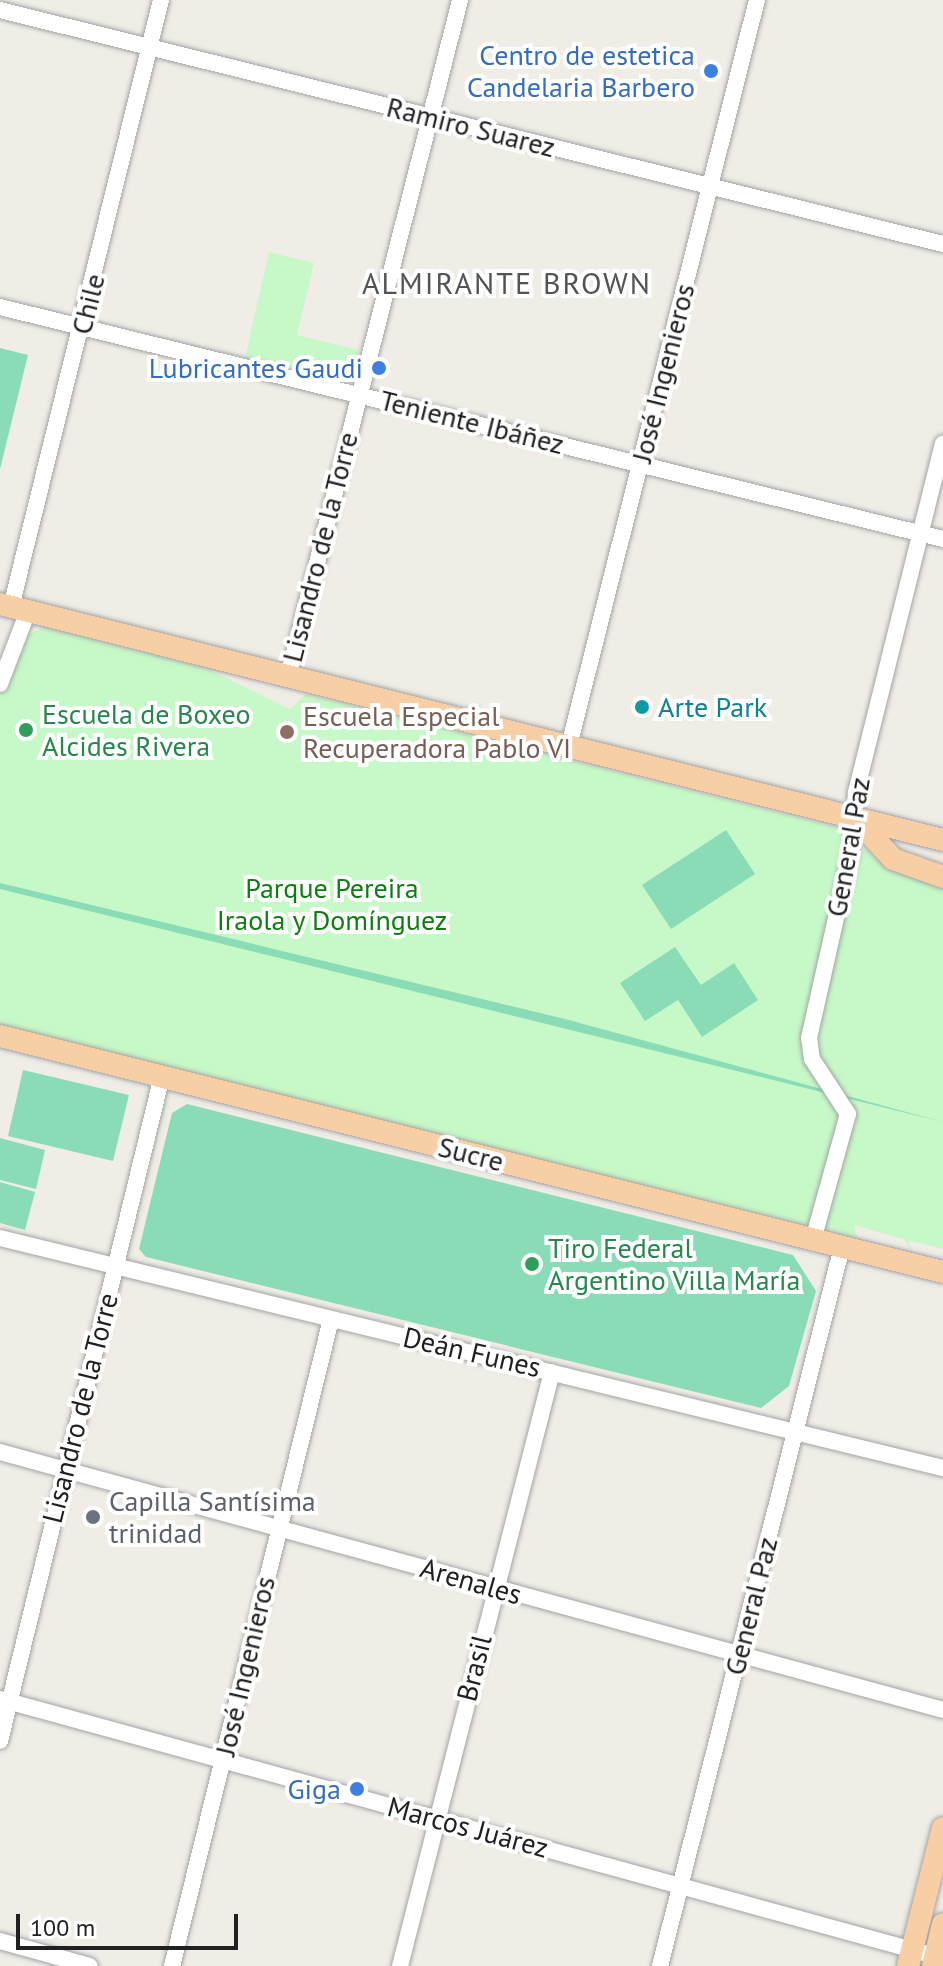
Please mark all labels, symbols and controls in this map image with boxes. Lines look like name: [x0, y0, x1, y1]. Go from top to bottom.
place label: Centro de estetica Candelaria Barbero: [467, 38, 695, 104]
marker: Centro de estetica Candelaria Barbero: [702, 62, 720, 80]
street label: Ramiro Suarez: [383, 90, 559, 164]
district label: ALMIRANTE BROWN: [362, 265, 652, 301]
street label: Chile: [64, 270, 112, 338]
street label: José Ingenieros: [625, 280, 701, 466]
place label: Lubricantes Gaudi: [149, 351, 363, 385]
marker: Lubricantes Gaudi: [370, 359, 388, 377]
street label: Teniente Ibáñez: [377, 383, 567, 461]
street label: Lisandro de la Torre: [275, 428, 365, 666]
place label: Arte Park: [658, 690, 767, 724]
place label: Escuela de Boxeo Alcides Rivera: [42, 697, 250, 763]
marker: Arte Park: [633, 698, 651, 716]
place label: Escuela Especial Recuperadora Pablo VI: [303, 699, 572, 765]
marker: Escuela de Boxeo Alcides Rivera: [17, 721, 35, 739]
marker: Escuela Especial Recuperadora Pablo VI: [278, 723, 296, 741]
street label: General Paz: [819, 775, 877, 919]
park label: Parque Pereira Iraola y Domínguez: [216, 871, 448, 937]
street label: Sucre: [435, 1130, 507, 1178]
place label: Tiro Federal Argentino Villa María: [548, 1231, 801, 1297]
marker: Tiro Federal Argentino Villa María: [523, 1255, 541, 1273]
street label: Lisandro de la Torre: [35, 1289, 125, 1527]
street label: Deán Funes: [400, 1320, 544, 1384]
place label: Capilla Santísima trinidad: [109, 1484, 316, 1550]
marker: Capilla Santísima trinidad: [84, 1508, 102, 1526]
street label: General Paz: [718, 1534, 784, 1678]
street label: Arenales: [417, 1551, 525, 1611]
street label: José Ingenieros: [208, 1573, 282, 1759]
street label: Brasil: [450, 1631, 498, 1705]
place label: Giga: [287, 1772, 341, 1806]
marker: Giga: [348, 1780, 366, 1798]
street label: Marcos Juárez: [384, 1789, 552, 1865]
scale bar: [20, 1898, 242, 1948]
text: 100 m: [30, 1912, 95, 1943]

